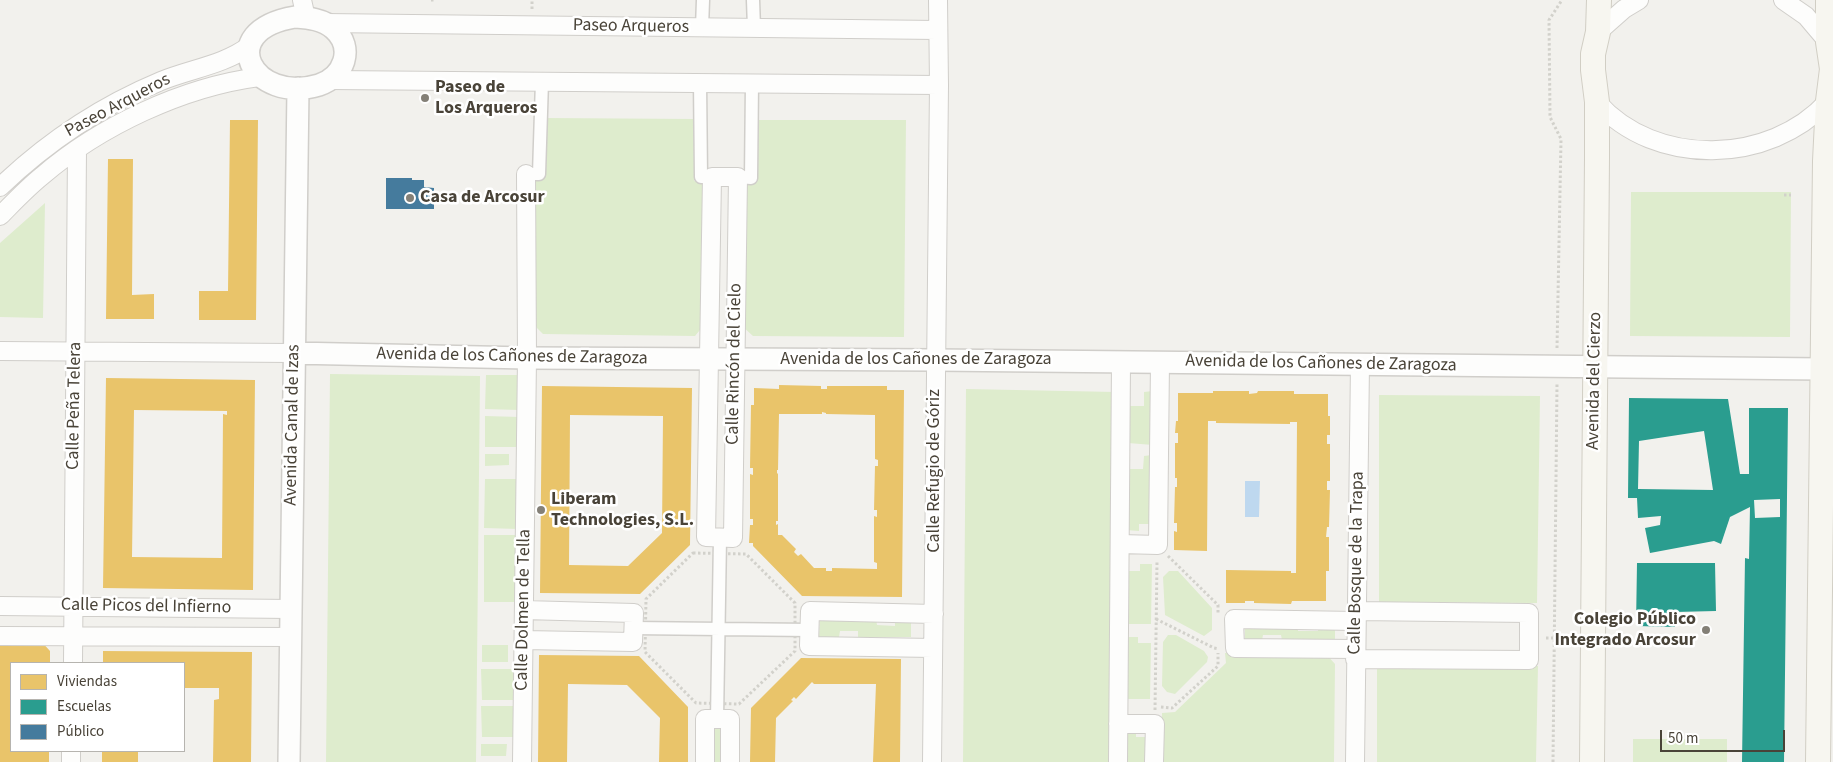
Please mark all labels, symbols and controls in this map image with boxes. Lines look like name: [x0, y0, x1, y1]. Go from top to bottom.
street label: Paseo Arqueros: [573, 15, 689, 39]
street label: Paseo Arqueros: [62, 69, 174, 143]
place label: Paseo de Los Arqueros: [435, 77, 538, 120]
marker: Paseo de Los Arqueros: [419, 92, 431, 104]
place label: Casa de Arcosur: [420, 187, 545, 209]
marker: Casa de Arcosur: [404, 192, 416, 204]
street label: Calle Rincón del Cielo: [723, 283, 747, 445]
street label: Avenida del Cierzo: [1583, 312, 1607, 450]
street label: Calle Peña Telera: [63, 342, 87, 470]
street label: Avenida Canal de Izas: [281, 344, 305, 506]
street label: Avenida de los Cañones de Zaragoza: [376, 344, 648, 370]
street label: Avenida de los Cañones de Zaragoza: [780, 349, 1052, 371]
street label: Avenida de los Cañones de Zaragoza: [1185, 351, 1457, 377]
street label: Calle Refugio de Góriz: [924, 389, 946, 553]
street label: Calle Bosque de la Trapa: [1345, 471, 1369, 655]
place label: Liberam Technologies, S.L.: [551, 489, 694, 532]
marker: Liberam Technologies, S.L.: [535, 504, 547, 516]
street label: Calle Dolmen de Tella: [512, 529, 536, 691]
street label: Calle Picos del Infierno: [61, 595, 231, 619]
place label: Colegio Público Integrado Arcosur: [1554, 609, 1696, 652]
marker: Colegio Público Integrado Arcosur: [1700, 624, 1712, 636]
legend: [10, 662, 185, 752]
text: Viviendas: [57, 671, 117, 692]
text: Escuelas: [57, 696, 111, 717]
scale bar: [1663, 720, 1788, 752]
text: Público: [57, 721, 104, 742]
text: 50 m: [1668, 728, 1698, 749]

